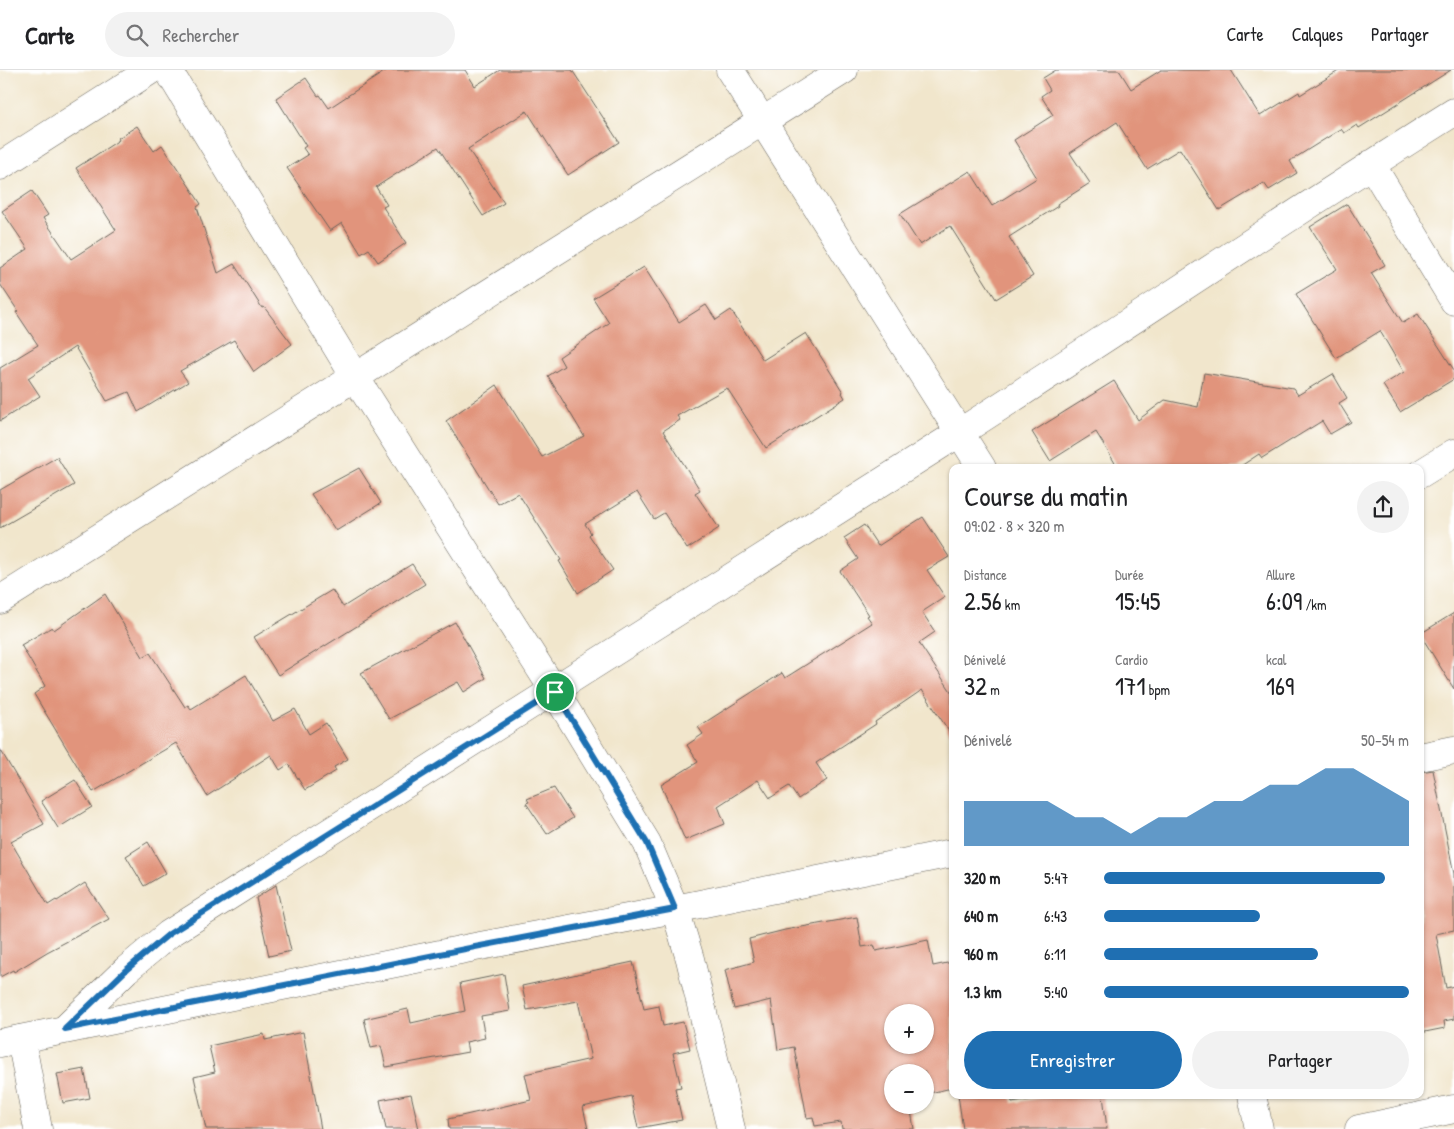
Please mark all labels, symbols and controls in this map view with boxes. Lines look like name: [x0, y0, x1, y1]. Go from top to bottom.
search box: [105, 12, 455, 57]
text: Carte: [25, 19, 75, 51]
icon: search: [123, 21, 151, 49]
text: Rechercher: [163, 22, 239, 48]
text: Carte: [1226, 22, 1264, 47]
text: Calques: [1292, 22, 1343, 47]
text: Partager: [1371, 22, 1429, 47]
text: Course du matin: [964, 477, 1128, 515]
button: share: [1357, 481, 1409, 533]
text: 09:02 · 8 × 320 m: [964, 515, 1064, 537]
text: Distance: [964, 565, 1007, 584]
text: Durée: [1115, 565, 1144, 584]
text: Allure: [1266, 565, 1295, 584]
text: 2.56: [964, 584, 1002, 618]
text: 15:45: [1115, 584, 1160, 618]
text: 6:09: [1266, 584, 1302, 618]
text: km: [1002, 595, 1020, 614]
text: /km: [1302, 595, 1327, 614]
text: Dénivelé: [964, 650, 1006, 669]
text: Cardio: [1115, 650, 1148, 669]
text: kcal: [1266, 650, 1286, 669]
text: 32: [964, 669, 987, 703]
text: 171: [1115, 669, 1146, 703]
text: 169: [1266, 669, 1294, 703]
pin: [534, 671, 576, 713]
icon: arrive: [541, 678, 569, 706]
text: m: [987, 680, 1000, 699]
text: bpm: [1146, 680, 1170, 699]
text: Dénivelé: [964, 729, 1012, 751]
text: 50–54 m: [1361, 729, 1409, 751]
text: 320 m: [964, 867, 1000, 889]
text: 5:47: [1044, 867, 1068, 889]
text: 640 m: [964, 905, 998, 927]
text: 6:43: [1044, 905, 1067, 927]
text: 960 m: [964, 943, 998, 965]
text: 6:11: [1044, 943, 1066, 965]
text: 1.3 km: [964, 981, 1002, 1003]
text: 5:40: [1044, 981, 1068, 1003]
map controls: [884, 1004, 934, 1114]
button: +: [884, 1004, 934, 1054]
button: Enregistrer: [964, 1031, 1182, 1089]
button: Partager: [1192, 1031, 1409, 1089]
button: −: [884, 1064, 934, 1114]

